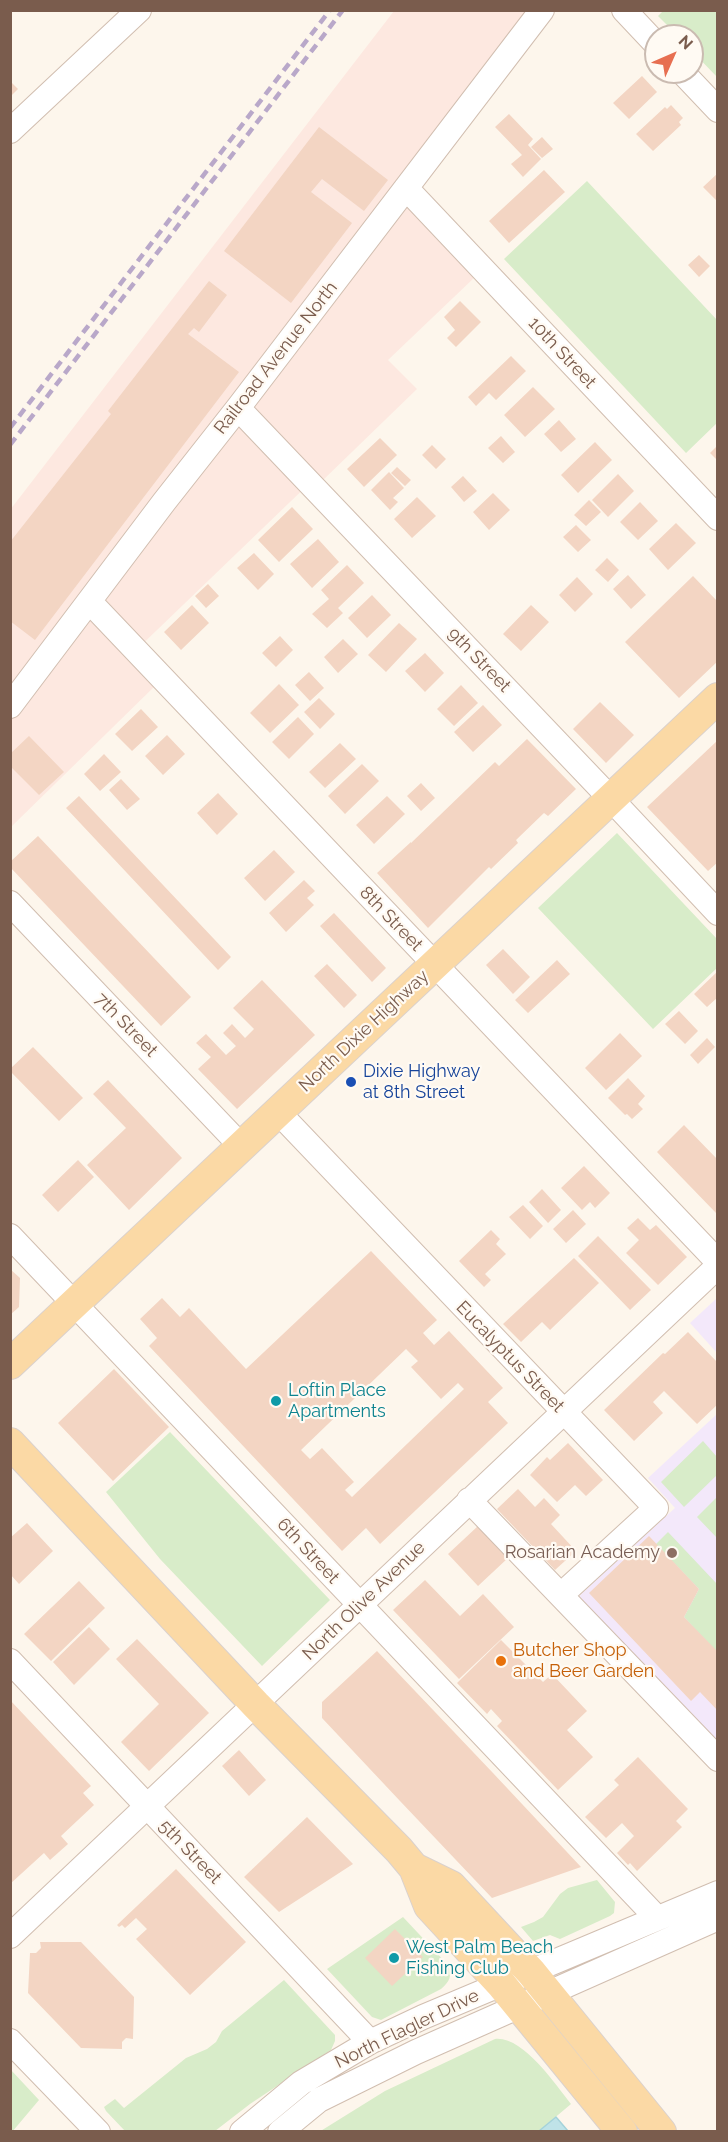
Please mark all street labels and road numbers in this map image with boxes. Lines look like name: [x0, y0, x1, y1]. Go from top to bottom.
street label: Railroad Avenue North: [210, 277, 342, 439]
street label: 10th Street: [524, 313, 600, 393]
street label: 9th Street: [443, 623, 515, 697]
street label: 8th Street: [355, 882, 427, 956]
street label: North Dixie Highway: [295, 965, 433, 1097]
street label: 7th Street: [90, 988, 162, 1062]
street label: Eucalyptus Street: [451, 1297, 569, 1417]
street label: 6th Street: [272, 1514, 344, 1588]
street label: North Olive Avenue: [298, 1537, 430, 1665]
street label: 5th Street: [154, 1815, 226, 1889]
street label: North Flagler Drive: [331, 1985, 483, 2073]

